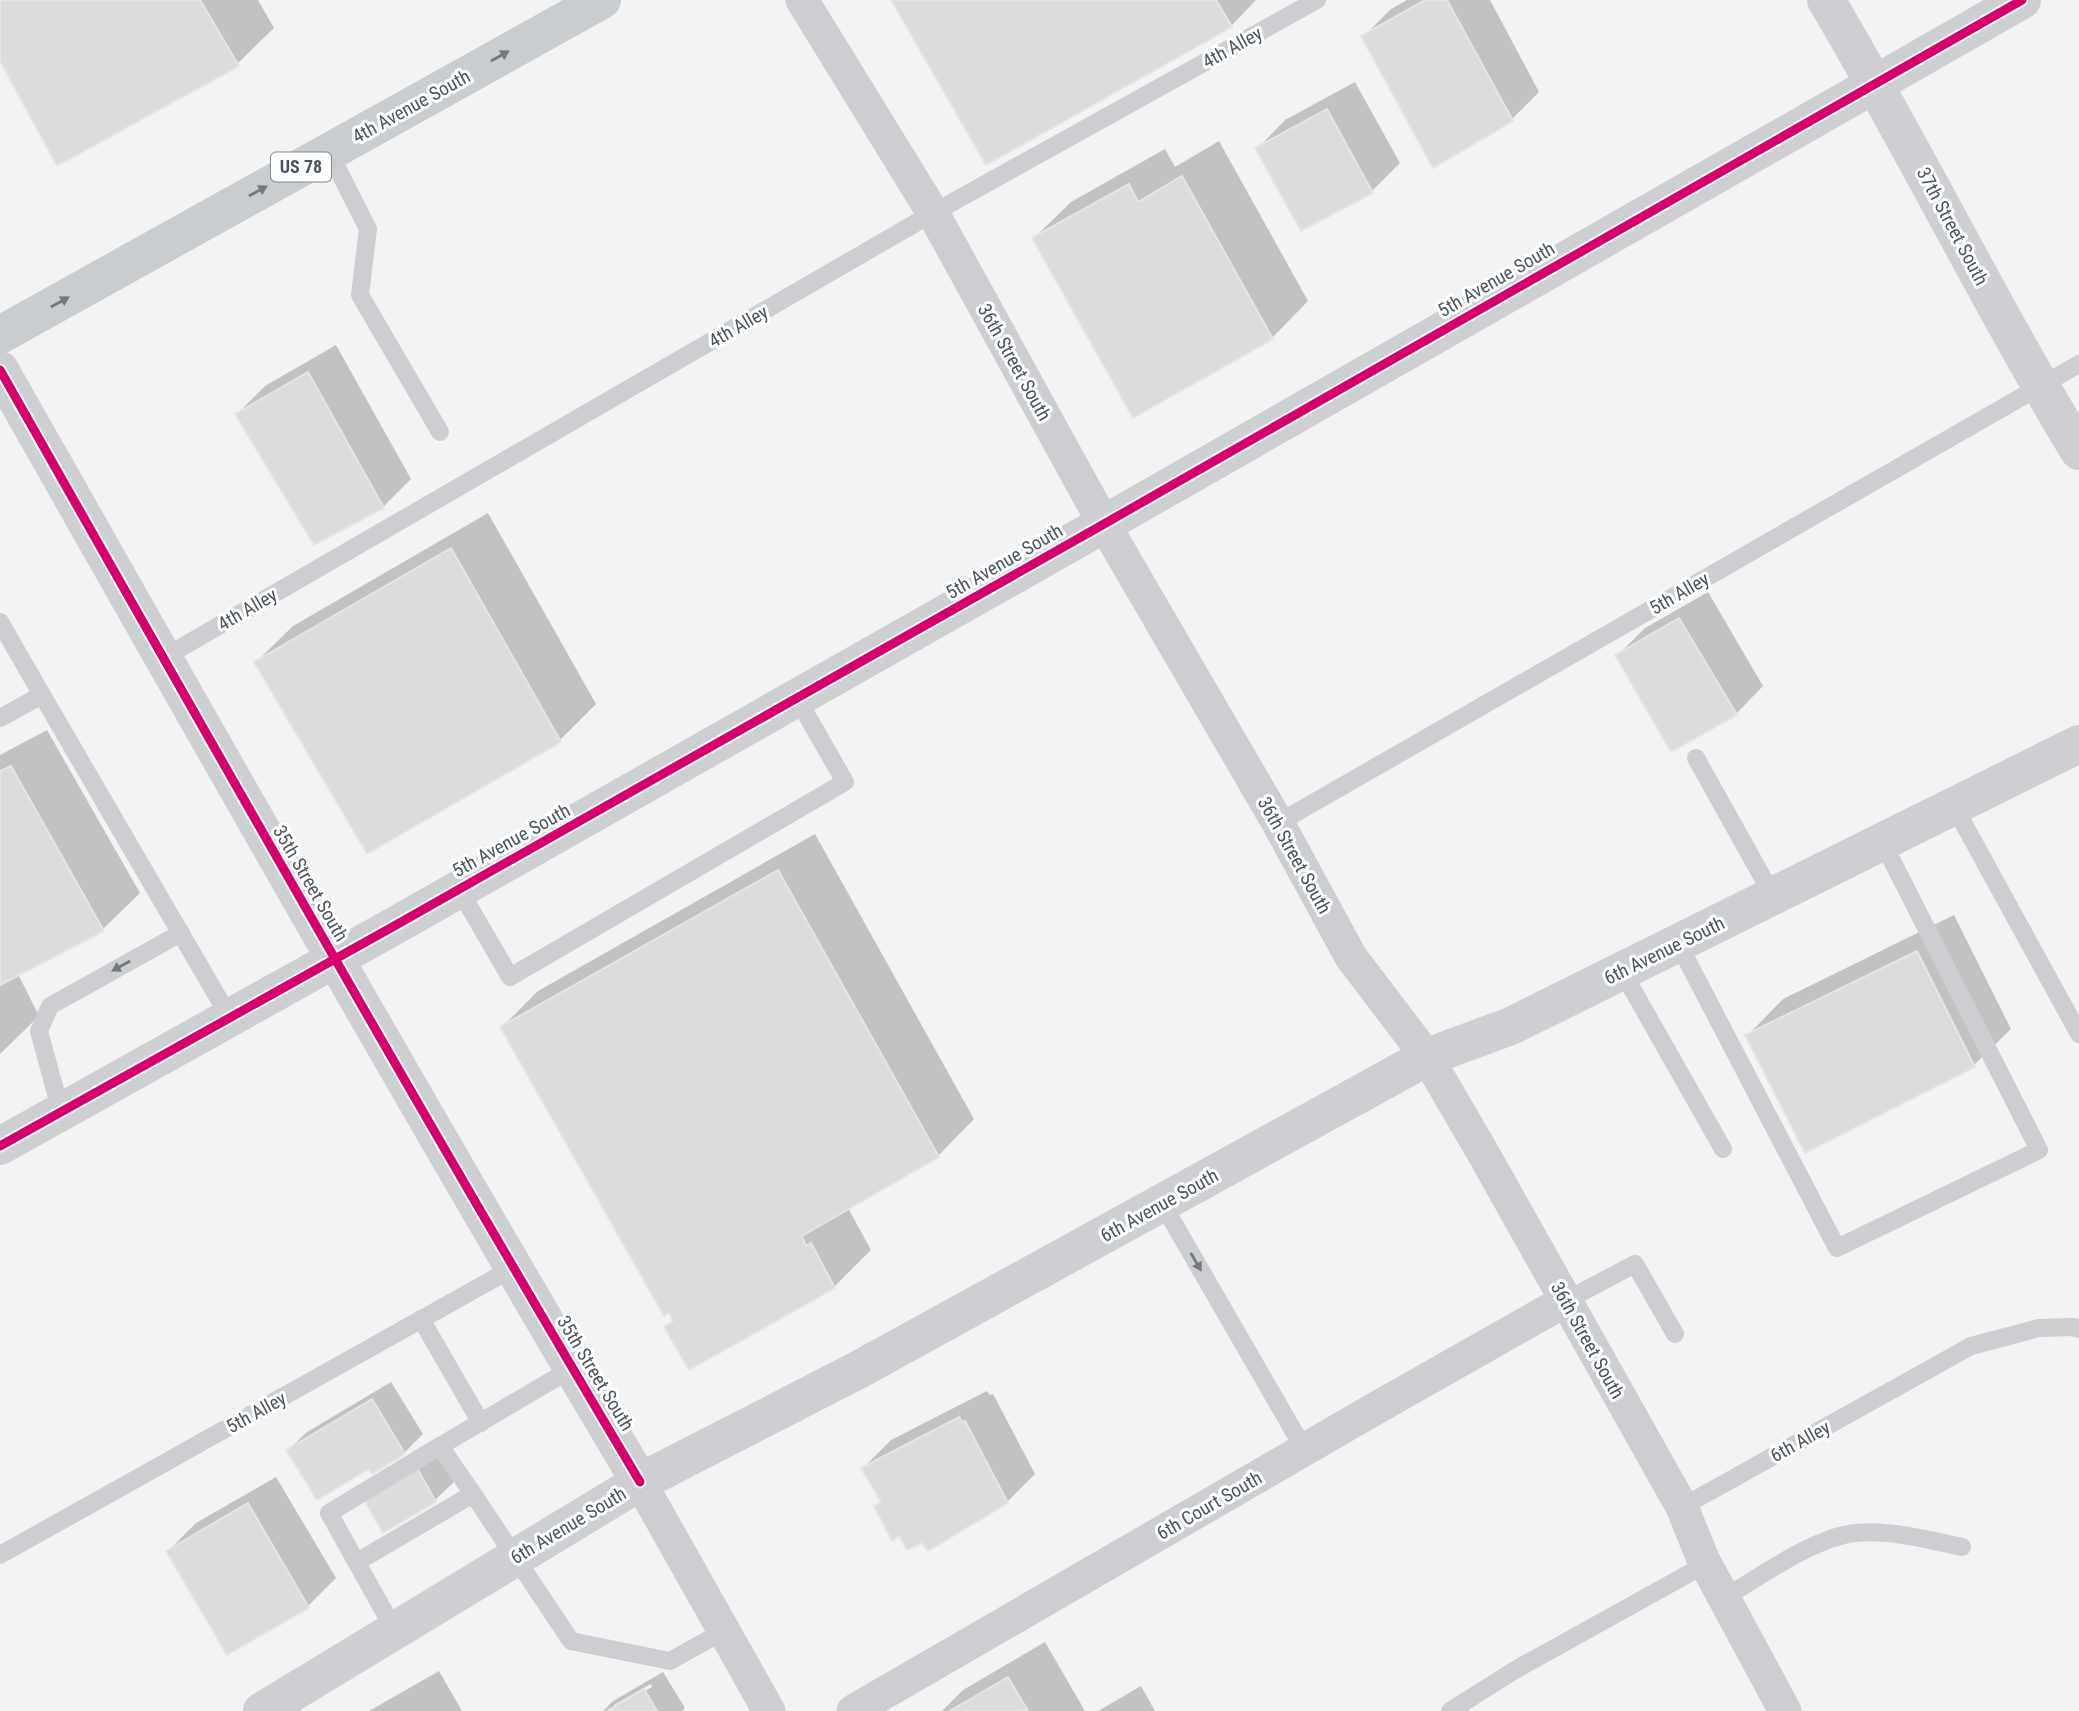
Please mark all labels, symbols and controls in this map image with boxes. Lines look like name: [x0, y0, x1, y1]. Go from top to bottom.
street label: 4th Alley: [1198, 22, 1266, 73]
one-way arrow: [490, 51, 510, 62]
street label: 4th Avenue South: [348, 65, 474, 148]
road number: US 78: [271, 152, 331, 182]
street label: 37th Street South: [1912, 163, 1993, 289]
one-way arrow: [249, 185, 268, 197]
street label: 5th Avenue South: [1434, 237, 1559, 322]
one-way arrow: [50, 296, 69, 308]
street label: 4th Alley: [704, 300, 772, 353]
street label: 36th Street South: [973, 300, 1056, 425]
street label: 5th Avenue South: [942, 519, 1067, 604]
street label: 5th Alley: [1645, 567, 1713, 620]
street label: 4th Alley: [213, 583, 281, 636]
street label: 36th Street South: [1253, 793, 1336, 918]
street label: 5th Avenue South: [448, 799, 574, 882]
street label: 35th Street South: [268, 821, 353, 945]
street label: 6th Avenue South: [1600, 911, 1728, 989]
one-way arrow: [111, 960, 131, 972]
street label: 6th Avenue South: [1096, 1164, 1222, 1247]
one-way arrow: [1190, 1253, 1202, 1272]
street label: 36th Street South: [1546, 1278, 1629, 1403]
street label: 35th Street South: [552, 1312, 639, 1435]
street label: 5th Alley: [222, 1387, 290, 1438]
street label: 6th Alley: [1766, 1416, 1834, 1467]
street label: 6th Court South: [1153, 1466, 1266, 1545]
street label: 6th Avenue South: [506, 1482, 630, 1569]

